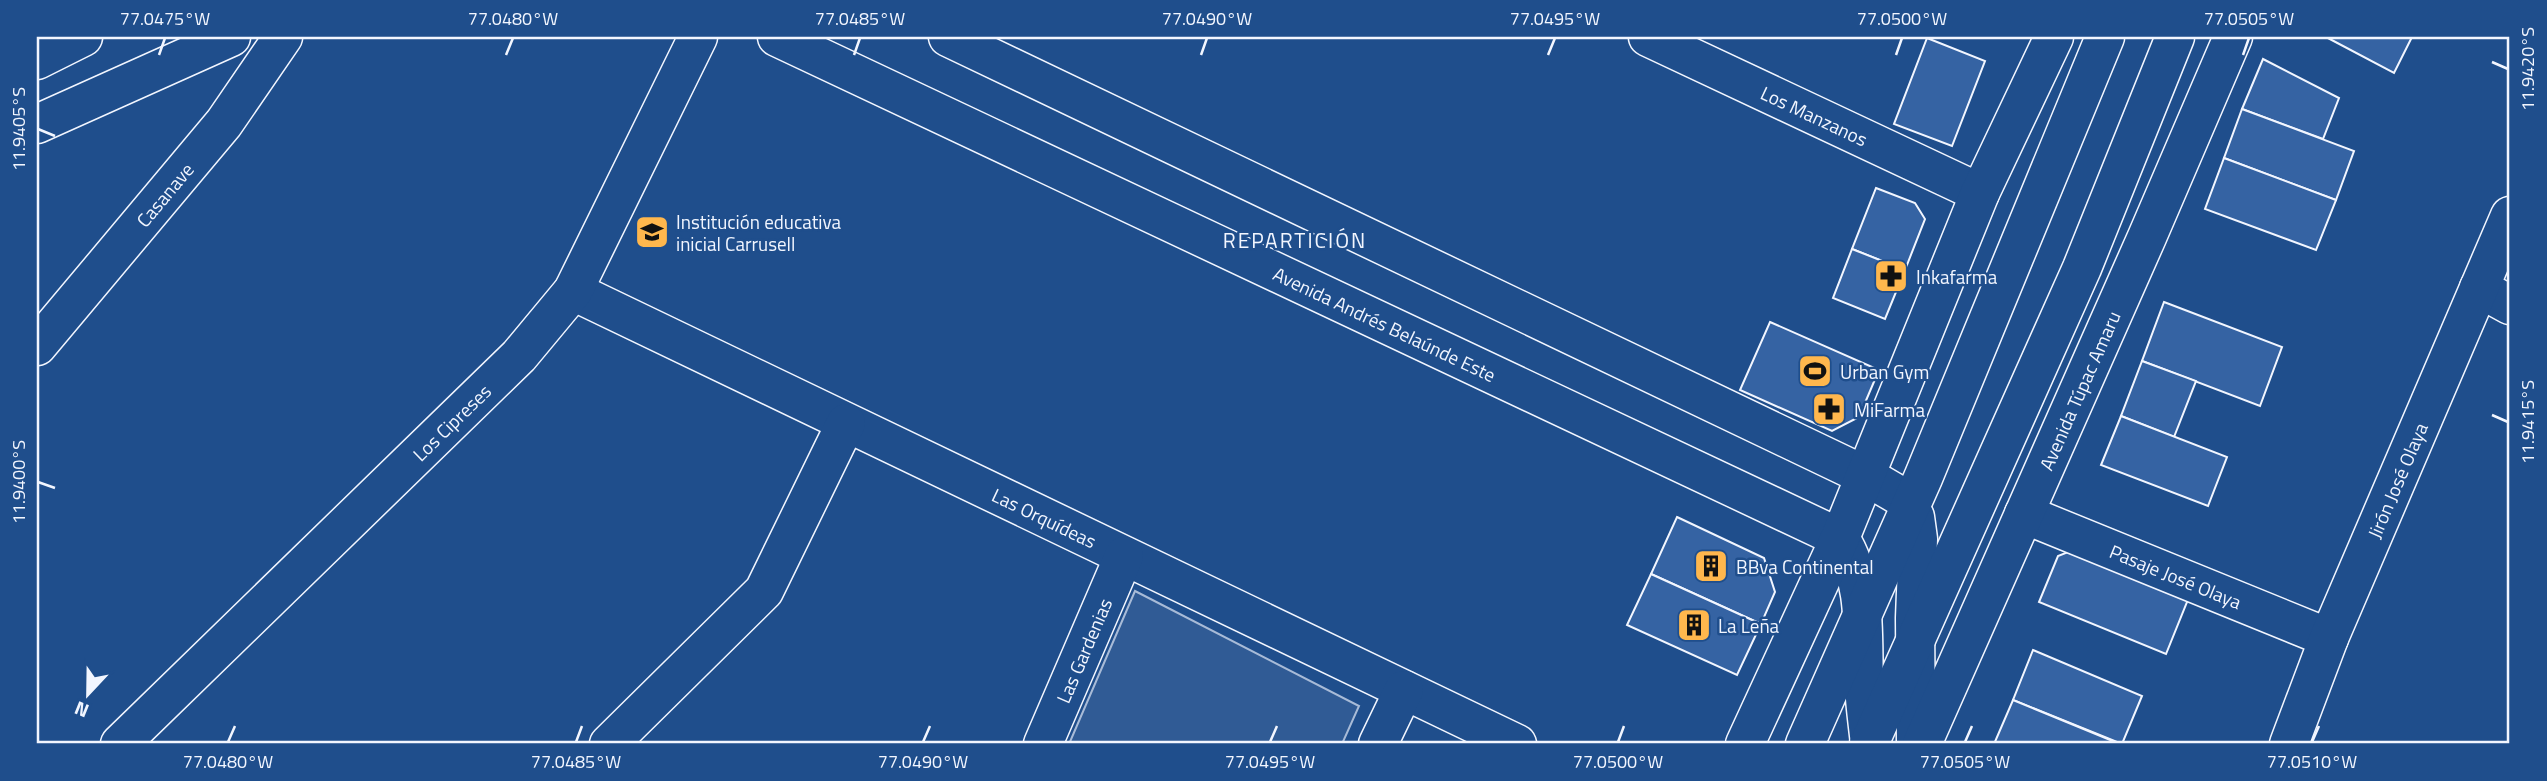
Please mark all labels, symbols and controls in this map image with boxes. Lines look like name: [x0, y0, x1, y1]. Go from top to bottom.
text: 77.0475°W: [120, 5, 210, 32]
text: 77.0480°W: [468, 5, 558, 32]
text: 77.0485°W: [815, 5, 905, 32]
text: 77.0490°W: [1162, 5, 1252, 32]
text: 77.0495°W: [1510, 5, 1600, 32]
text: 77.0500°W: [1857, 5, 1947, 32]
text: 77.0505°W: [2204, 5, 2294, 32]
text: 11.9420°S: [2514, 27, 2541, 111]
street label: Los Manzanos: [1756, 78, 1873, 153]
text: 11.9405°S: [5, 87, 32, 171]
street label: Casanave: [129, 156, 200, 233]
place label: Institución educativa inicial Carrusell: [676, 207, 842, 258]
school or university icon: Institución educativa inicial Carrusell: [633, 213, 671, 251]
district label: REPARTICIÓN: [1223, 224, 1367, 256]
pharmacy icon: Inkafarma: [1872, 257, 1910, 295]
street label: Avenida Andrés Belaúnde Este: [1269, 258, 1501, 388]
place label: Inkafarma: [1916, 262, 1998, 291]
street label: Avenida Túpac Amaru: [2031, 306, 2127, 475]
sports icon: Urban Gym: [1796, 352, 1834, 390]
place label: Urban Gym: [1840, 357, 1929, 386]
street label: Los Cipreses: [405, 377, 497, 467]
text: 11.9415°S: [2514, 380, 2541, 464]
pharmacy icon: MiFarma: [1810, 390, 1848, 428]
place label: MiFarma: [1854, 395, 1925, 424]
street label: Jirón José Olaya: [2359, 417, 2435, 543]
text: 11.9400°S: [5, 440, 32, 524]
street label: Las Orquídeas: [987, 480, 1102, 555]
street label: Pasaje José Olaya: [2106, 536, 2247, 616]
building icon: BBva Continental: [1692, 547, 1730, 585]
place label: BBva Continental: [1736, 552, 1874, 581]
street label: Las Gardenias: [1048, 593, 1119, 707]
building icon: La Leña: [1675, 606, 1713, 644]
place label: La Leña: [1718, 611, 1780, 640]
north arrow: [52, 658, 122, 728]
text: N: [70, 694, 93, 726]
text: 77.0480°W: [183, 748, 273, 775]
text: 77.0485°W: [531, 748, 621, 775]
text: 77.0490°W: [878, 748, 968, 775]
text: 77.0495°W: [1225, 748, 1315, 775]
text: 77.0500°W: [1573, 748, 1663, 775]
text: 77.0505°W: [1920, 748, 2010, 775]
text: 77.0510°W: [2267, 748, 2357, 775]

